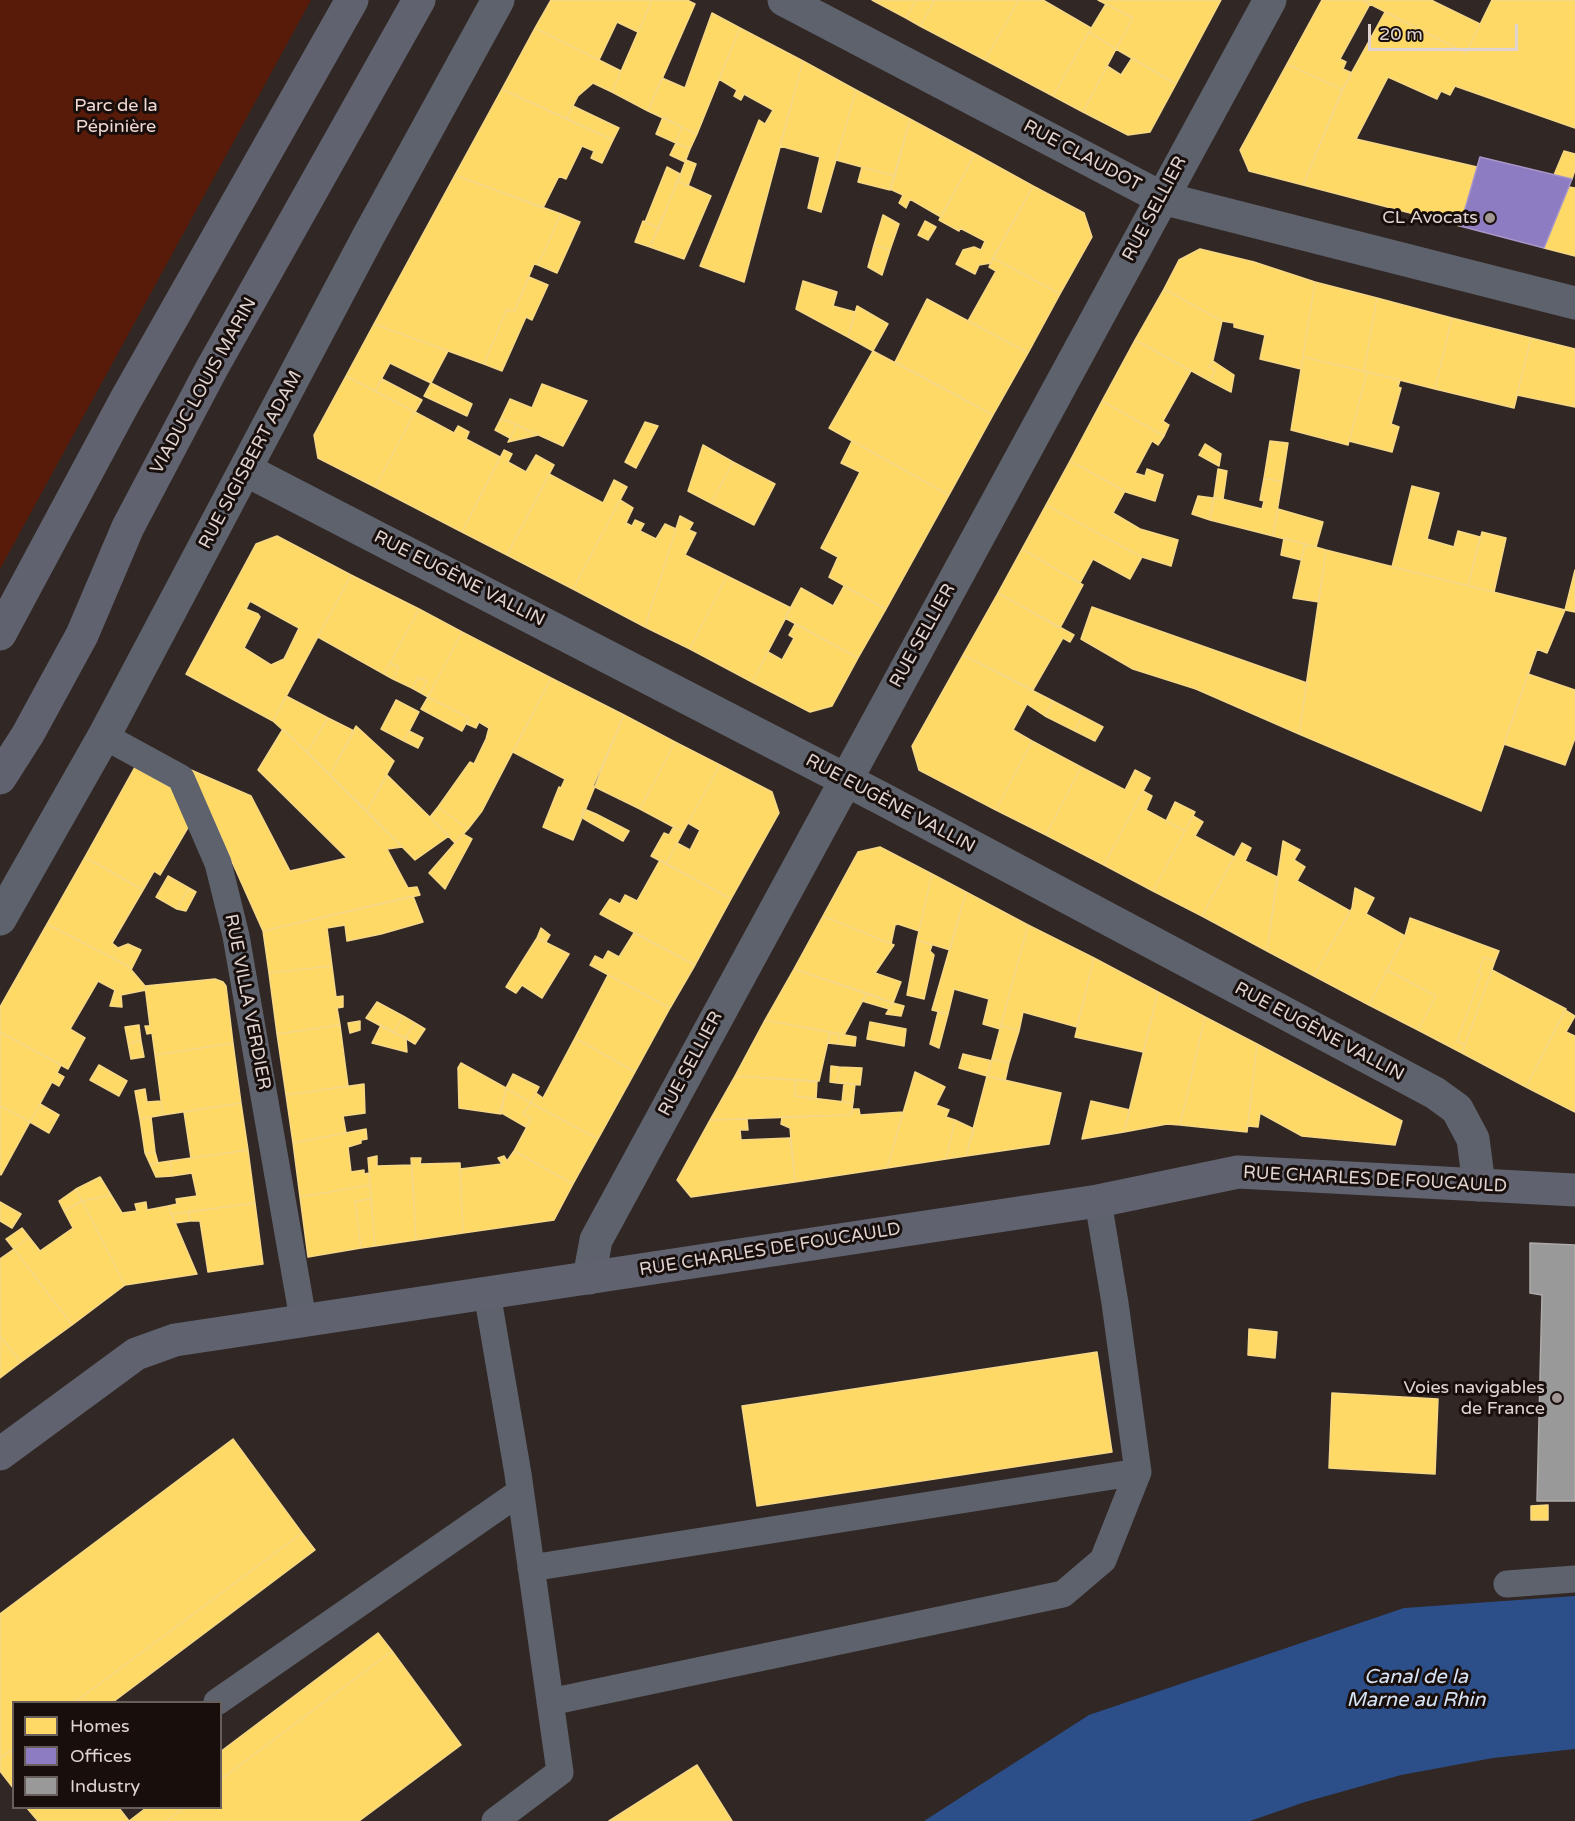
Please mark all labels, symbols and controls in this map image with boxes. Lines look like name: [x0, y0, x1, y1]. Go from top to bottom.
scale bar: [1371, 12, 1521, 50]
text: 20 m: [1379, 23, 1423, 45]
park label: Parc de la Pépinière: [74, 95, 158, 138]
street label: RUE CLAUDOT: [1019, 116, 1145, 196]
street label: RUE SELLIER: [1118, 153, 1192, 265]
place label: CL Avocats: [1382, 207, 1478, 229]
marker: CL Avocats: [1483, 211, 1497, 225]
street label: VIADUC LOUIS MARIN: [147, 294, 261, 478]
street label: RUE SIGISBERT ADAM: [195, 367, 307, 553]
street label: RUE EUGÈNE VALLIN: [370, 526, 548, 632]
street label: RUE SELLIER: [886, 580, 960, 692]
street label: RUE EUGÈNE VALLIN: [802, 750, 978, 858]
street label: RUE VILLA VERDIER: [219, 912, 275, 1092]
street label: RUE EUGÈNE VALLIN: [1231, 978, 1407, 1086]
street label: RUE SELLIER: [654, 1008, 728, 1120]
street label: RUE CHARLES DE FOUCAULD: [1242, 1162, 1508, 1198]
street label: RUE CHARLES DE FOUCAULD: [638, 1219, 902, 1281]
place label: Voies navigables de France: [1403, 1377, 1545, 1420]
marker: Voies navigables de France: [1550, 1391, 1564, 1405]
water label: Canal de la Marne au Rhin: [1346, 1666, 1486, 1713]
legend: [12, 1701, 222, 1809]
text: Homes: [70, 1715, 130, 1737]
text: Offices: [70, 1745, 132, 1767]
text: Industry: [70, 1775, 140, 1797]

